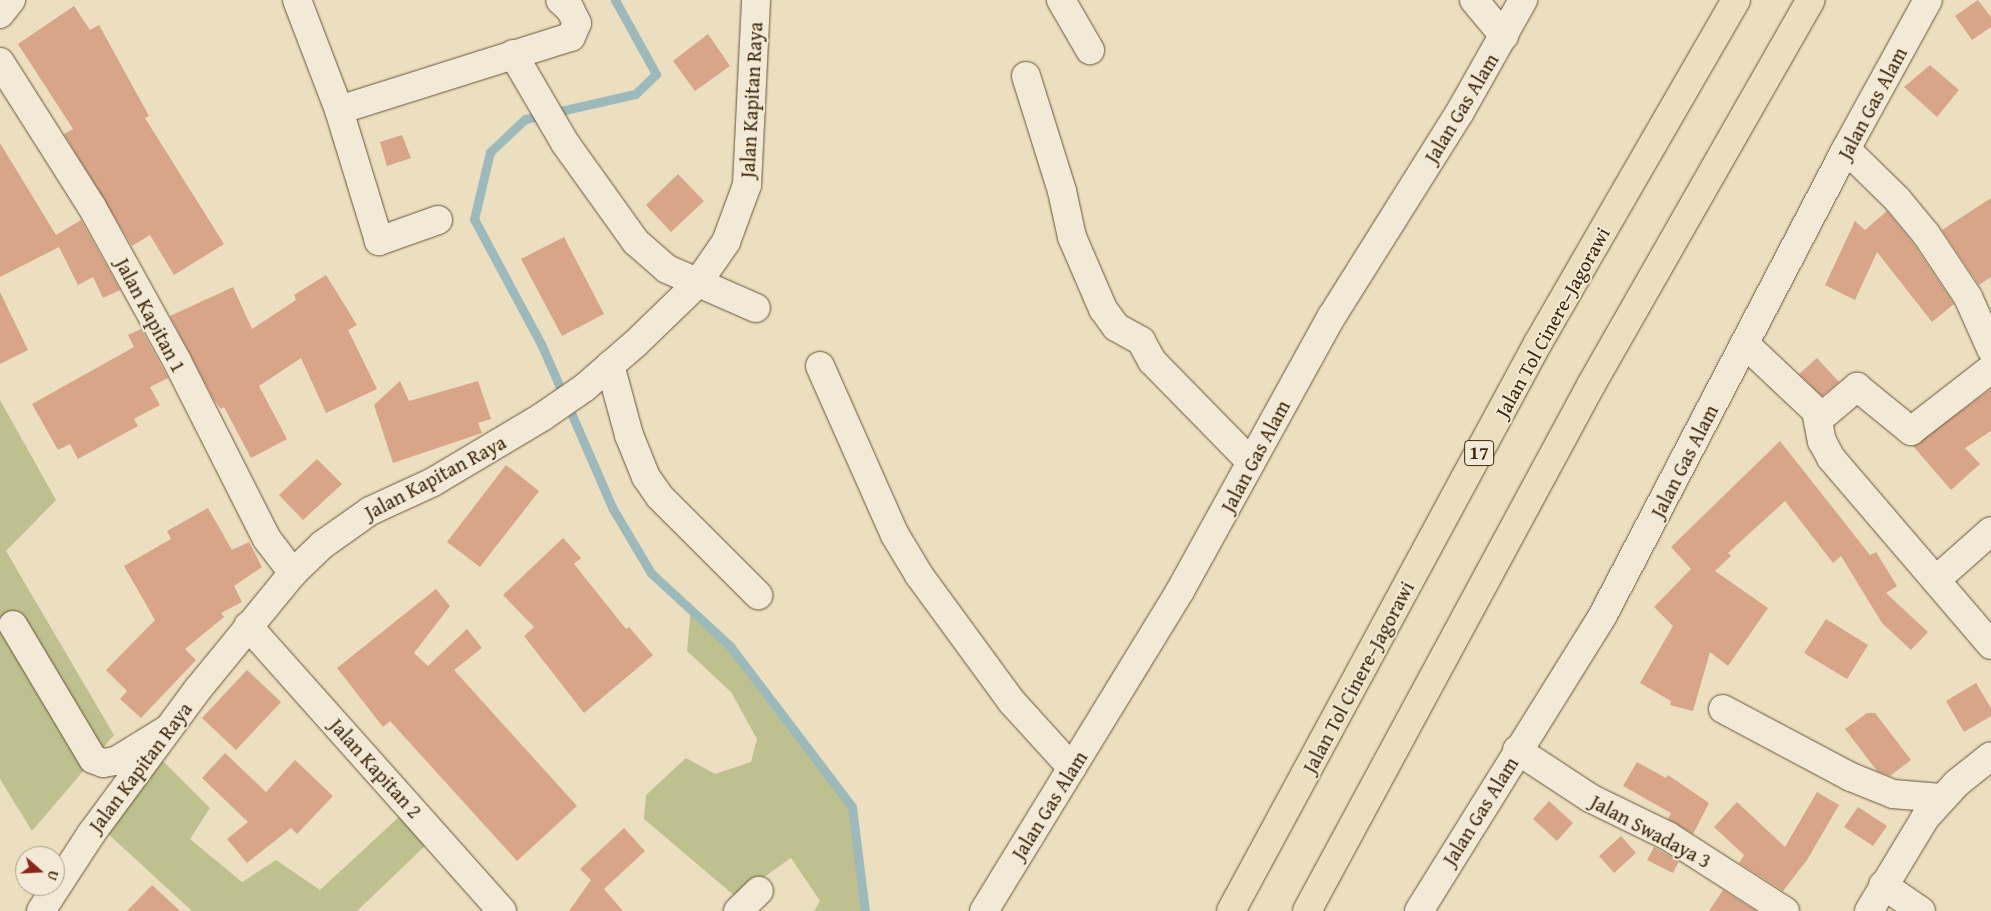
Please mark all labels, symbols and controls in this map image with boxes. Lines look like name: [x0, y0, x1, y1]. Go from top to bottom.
street label: Jalan Kapitan Raya: [735, 21, 767, 179]
street label: Jalan Gas Alam: [1832, 43, 1912, 163]
street label: Jalan Gas Alam: [1419, 49, 1503, 167]
street label: Jalan Tol Cinere–Jagorawi: [1490, 223, 1614, 421]
street label: Jalan Kapitan 1: [111, 254, 191, 376]
street label: Jalan Gas Alam: [1215, 396, 1295, 516]
street label: Jalan Gas Alam: [1645, 400, 1723, 522]
street label: Jalan Kapitan Raya: [360, 430, 510, 524]
road number: 17: [1464, 436, 1494, 469]
street label: Jalan Tol Cinere–Jagorawi: [1297, 577, 1419, 777]
street label: Jalan Kapitan Raya: [83, 697, 197, 837]
street label: Jalan Kapitan 2: [325, 713, 427, 823]
street label: Jalan Gas Alam: [1006, 746, 1092, 864]
street label: Jalan Gas Alam: [1437, 752, 1523, 870]
street label: Jalan Swadaya 3: [1587, 789, 1715, 873]
north arrow: [15, 846, 65, 896]
text: U: [42, 868, 64, 883]

